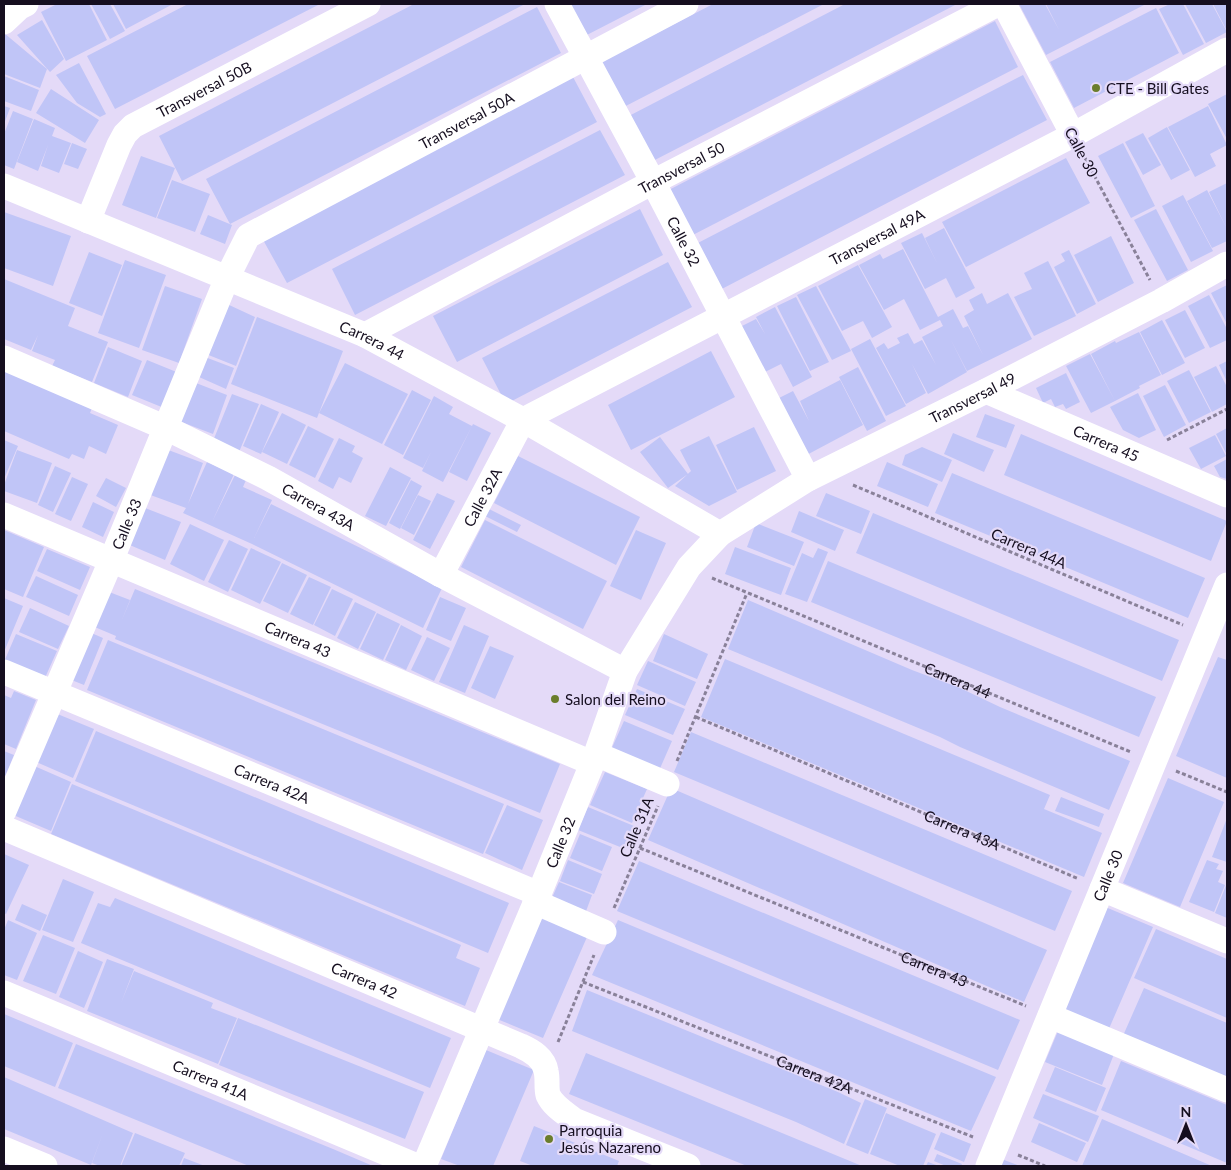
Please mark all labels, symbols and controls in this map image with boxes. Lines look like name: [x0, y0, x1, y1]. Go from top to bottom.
street label: Transversal 50B: [154, 57, 254, 121]
place label: CTE - Bill Gates: [1106, 79, 1209, 97]
marker: CTE - Bill Gates: [1090, 82, 1102, 94]
street label: Transversal 50A: [416, 87, 518, 153]
street label: Calle 30: [1061, 124, 1103, 180]
street label: Transversal 50: [635, 138, 728, 197]
street label: Transversal 49A: [826, 204, 928, 269]
street label: Calle 32: [663, 213, 704, 269]
street label: Carrera 44: [337, 317, 408, 364]
street label: Transversal 49: [926, 368, 1019, 427]
street label: Carrera 45: [1071, 421, 1142, 465]
street label: Calle 32A: [459, 464, 505, 530]
street label: Carrera 43A: [279, 479, 359, 534]
street label: Calle 33: [108, 496, 145, 552]
street label: Carrera 44A: [989, 524, 1070, 572]
street label: Carrera 43: [262, 617, 334, 661]
street label: Carrera 44: [922, 658, 994, 702]
place label: Salon del Reino: [565, 690, 666, 708]
marker: Salon del Reino: [549, 693, 561, 705]
street label: Carrera 42A: [231, 759, 313, 807]
street label: Calle 31A: [615, 793, 657, 860]
street label: Carrera 43A: [922, 806, 1003, 854]
street label: Calle 32: [542, 814, 578, 871]
street label: Calle 30: [1089, 847, 1126, 904]
street label: Carrera 43: [898, 947, 970, 990]
street label: Carrera 42: [328, 958, 400, 1002]
street label: Carrera 42A: [774, 1051, 856, 1097]
street label: Carrera 41A: [170, 1056, 252, 1104]
north arrow: [1161, 1100, 1211, 1150]
text: N: [1181, 1103, 1191, 1120]
place label: Parroquia Jesús Nazareno: [559, 1121, 661, 1156]
marker: Parroquia Jesús Nazareno: [543, 1133, 555, 1145]

